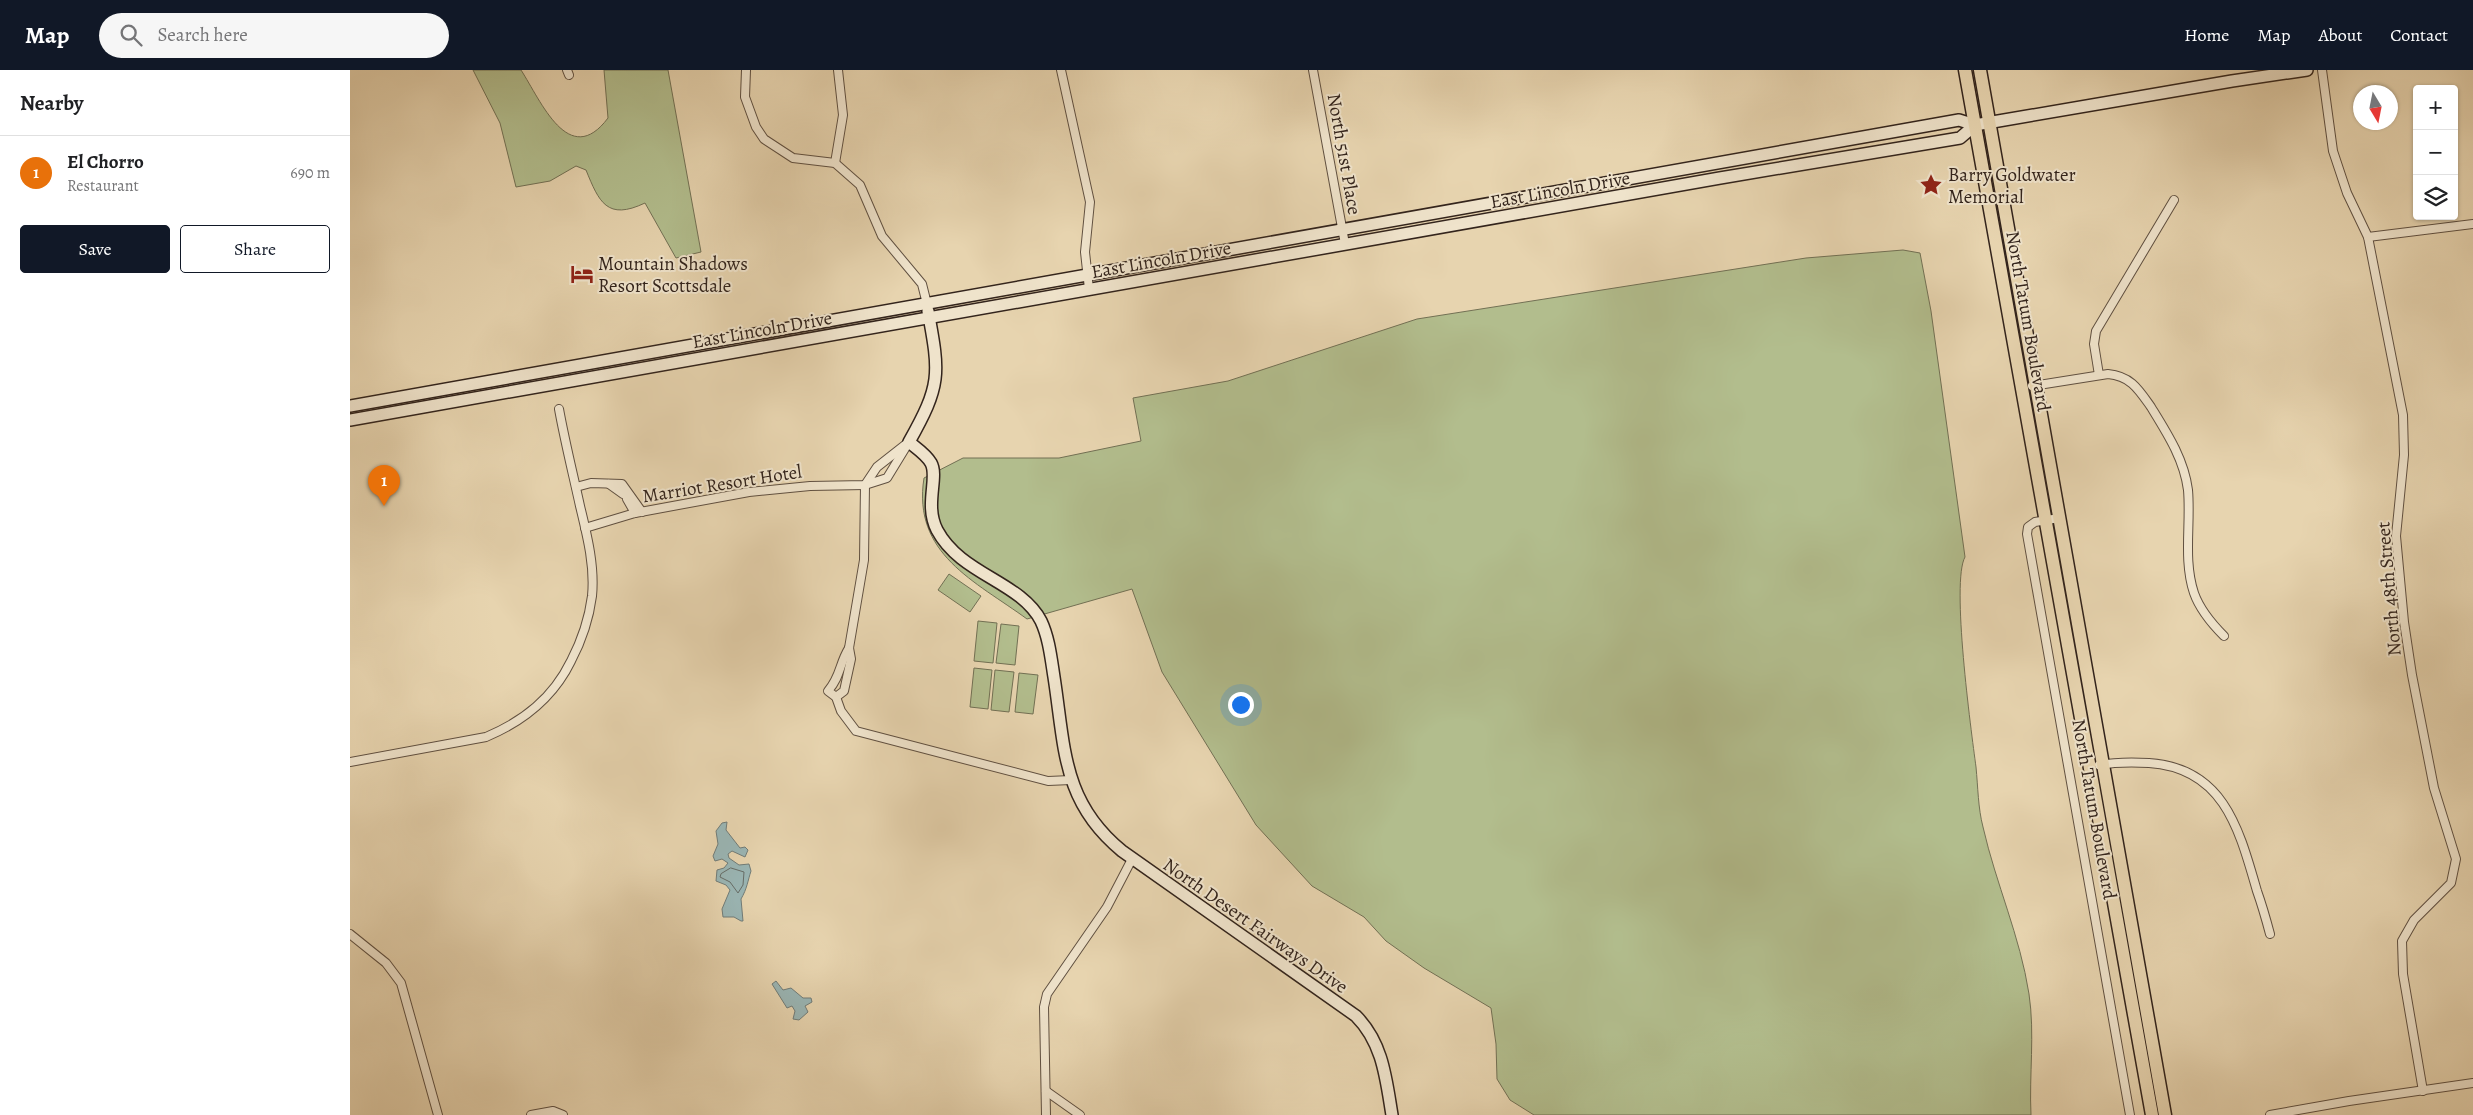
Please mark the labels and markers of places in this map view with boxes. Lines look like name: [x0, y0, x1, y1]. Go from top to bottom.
place label: Barry Goldwater Memorial: [1948, 162, 2076, 210]
place icon: Barry Goldwater Memorial: [1918, 172, 1944, 198]
place label: Mountain Shadows Resort Scottsdale: [598, 251, 748, 299]
hotel icon: Mountain Shadows Resort Scottsdale: [569, 261, 595, 287]
pin: 1: [368, 465, 400, 506]

